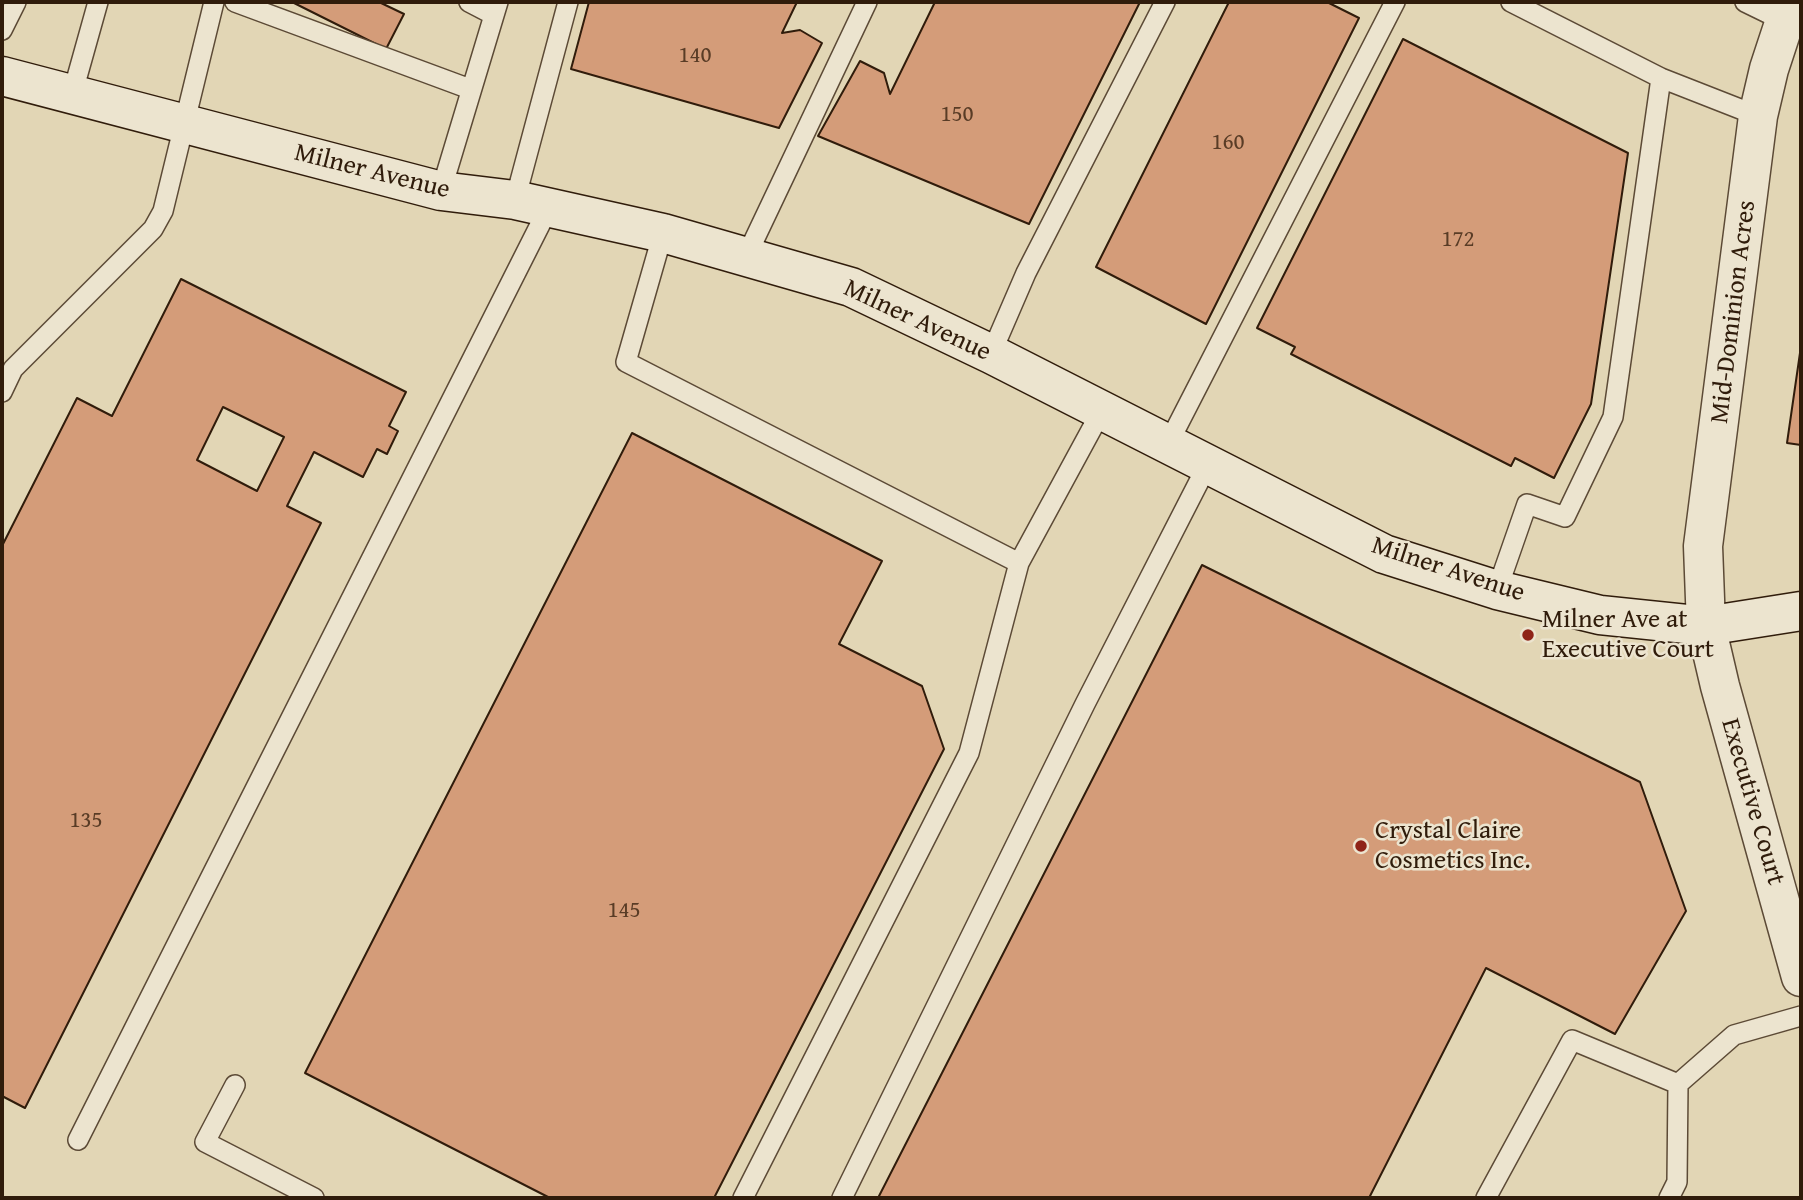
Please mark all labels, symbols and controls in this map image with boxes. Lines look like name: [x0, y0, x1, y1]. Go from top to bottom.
house number: 140: [678, 42, 712, 70]
house number: 150: [940, 101, 974, 129]
house number: 160: [1211, 129, 1245, 157]
street label: Milner Avenue: [291, 138, 453, 206]
street label: Mid-Dominion Acres: [1705, 199, 1763, 425]
house number: 172: [1441, 226, 1475, 254]
street label: Milner Avenue: [838, 273, 996, 369]
street label: Milner Avenue: [1368, 531, 1528, 609]
place label: Milner Ave at Executive Court: [1542, 604, 1714, 666]
marker: Milner Ave at Executive Court: [1520, 627, 1536, 643]
street label: Executive Court: [1713, 715, 1791, 889]
house number: 135: [69, 807, 103, 835]
place label: Crystal Claire Cosmetics Inc.: [1375, 815, 1531, 876]
marker: Crystal Claire Cosmetics Inc.: [1353, 838, 1369, 854]
house number: 145: [607, 897, 641, 925]

